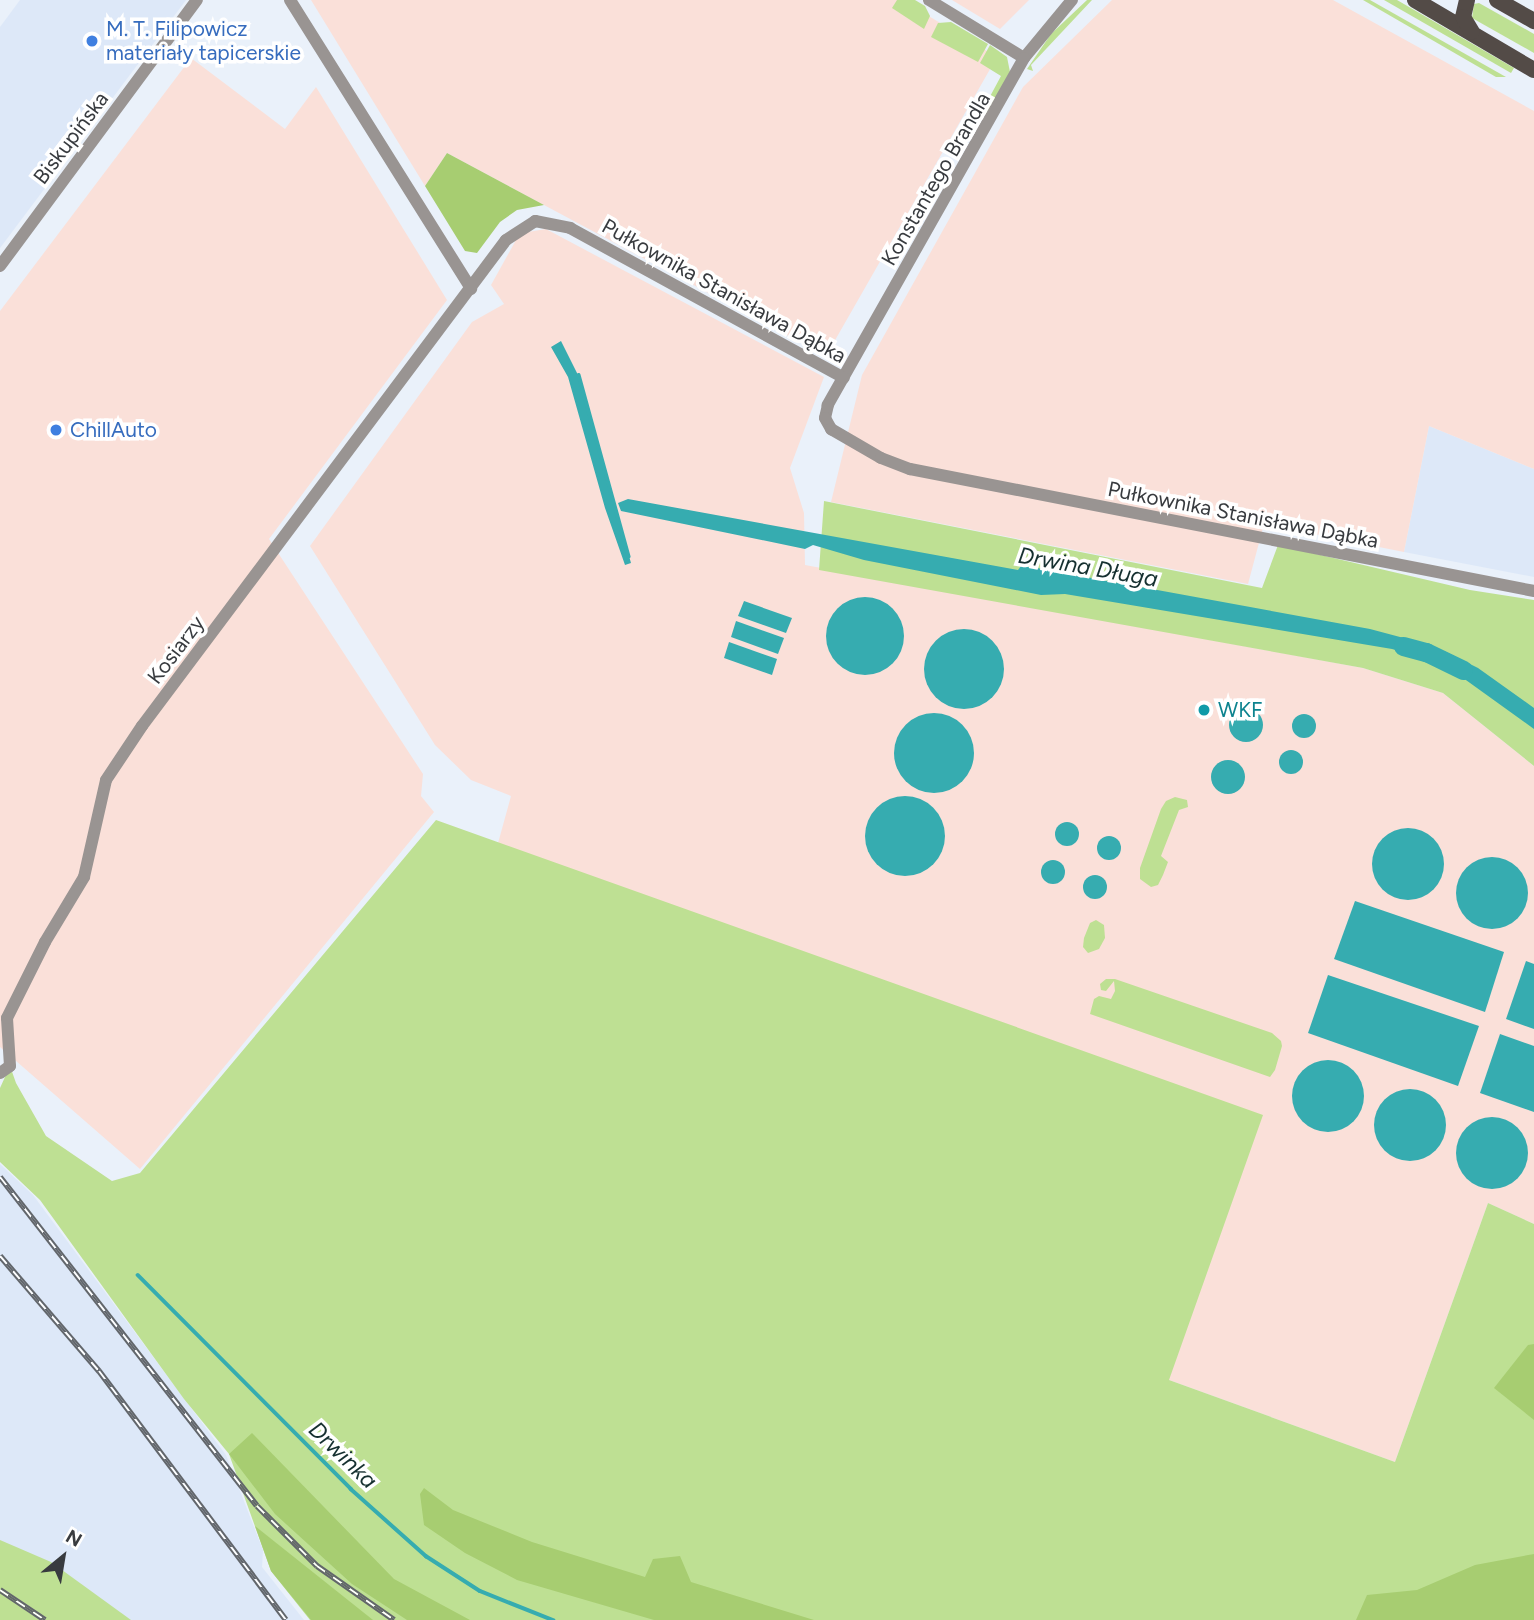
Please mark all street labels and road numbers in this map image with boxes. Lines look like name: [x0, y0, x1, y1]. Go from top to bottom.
street label: Biskupińska: [28, 87, 114, 189]
street label: Konstantego Brandla: [876, 88, 996, 270]
street label: Pułkownika Stanisława Dąbka: [598, 213, 850, 369]
street label: Pułkownika Stanisława Dąbka: [1106, 476, 1380, 554]
street label: Kosiarzy: [142, 611, 210, 689]

